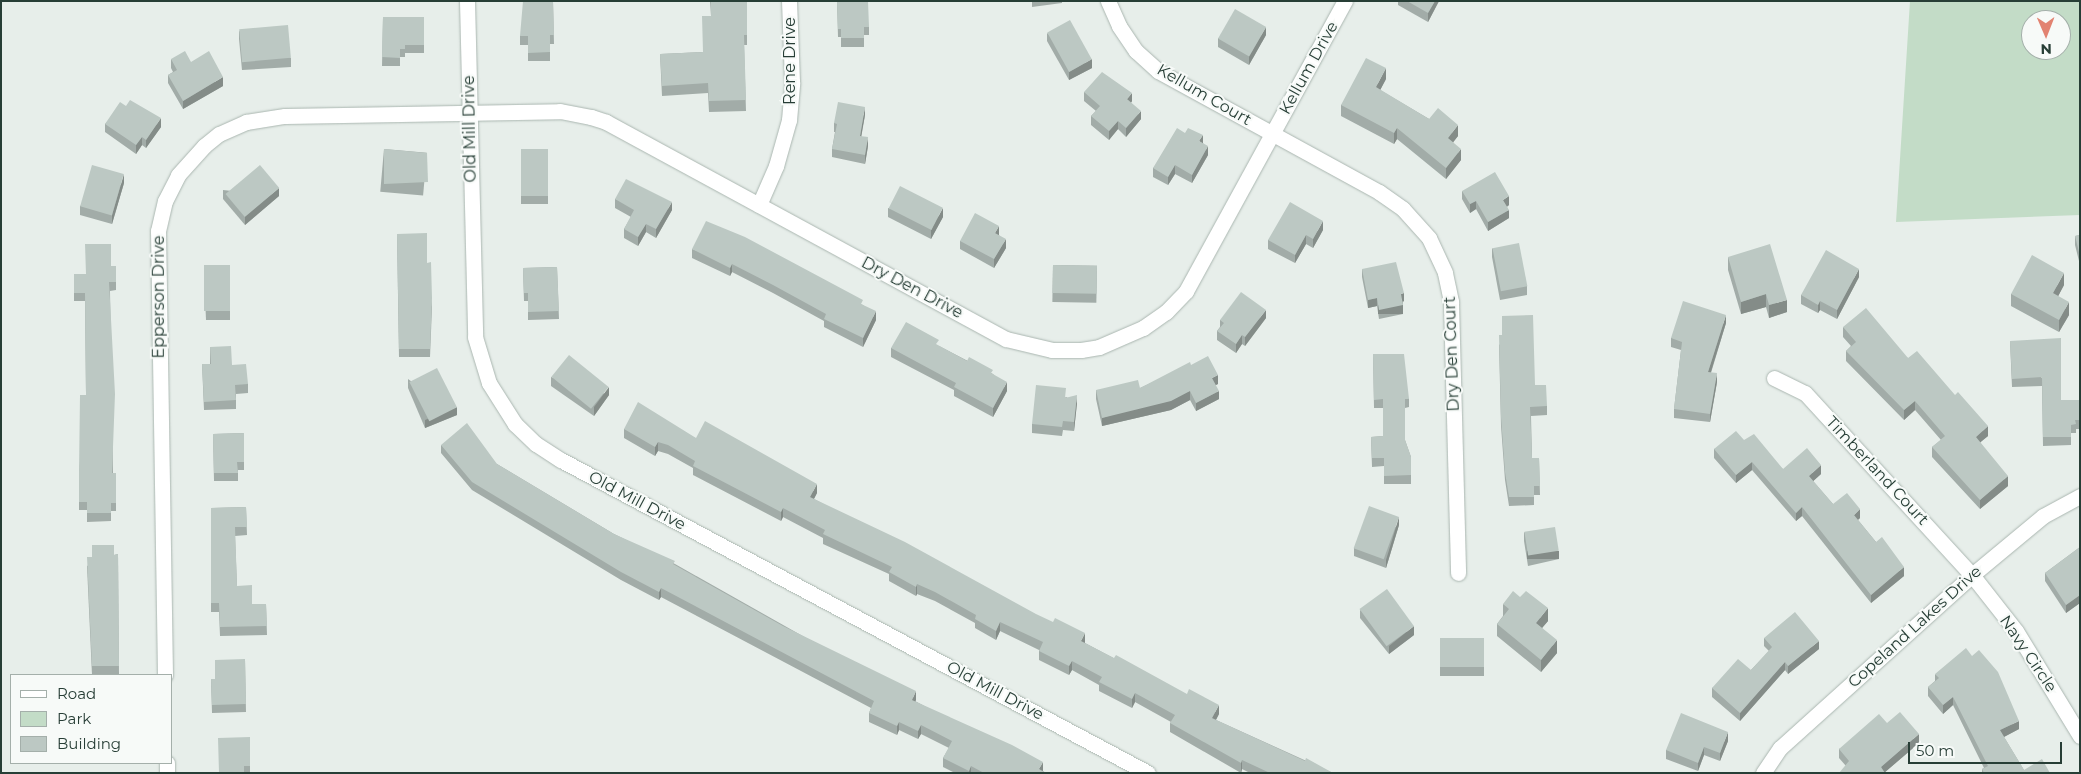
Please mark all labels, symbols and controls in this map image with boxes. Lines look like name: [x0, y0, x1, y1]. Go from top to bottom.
north arrow: [2021, 10, 2071, 60]
street label: Rene Drive: [780, 17, 800, 105]
street label: Kellum Drive: [1276, 18, 1342, 118]
text: N: [2040, 40, 2052, 58]
street label: Kellum Court: [1153, 60, 1255, 130]
street label: Old Mill Drive: [459, 75, 481, 183]
street label: Epperson Drive: [149, 235, 169, 359]
street label: Dry Den Drive: [858, 253, 966, 323]
street label: Dry Den Court: [1440, 296, 1464, 412]
street label: Timberland Court: [1822, 413, 1932, 529]
street label: Old Mill Drive: [585, 467, 689, 535]
street label: Copeland Lakes Drive: [1844, 562, 1986, 692]
street label: Navy Circle: [1995, 612, 2061, 696]
street label: Old Mill Drive: [943, 657, 1047, 725]
legend: [10, 674, 172, 764]
text: Road: [57, 684, 96, 703]
text: Park: [57, 709, 91, 728]
scale bar: [1911, 732, 2065, 764]
text: Building: [57, 734, 121, 753]
text: 50 m: [1916, 741, 1954, 760]

